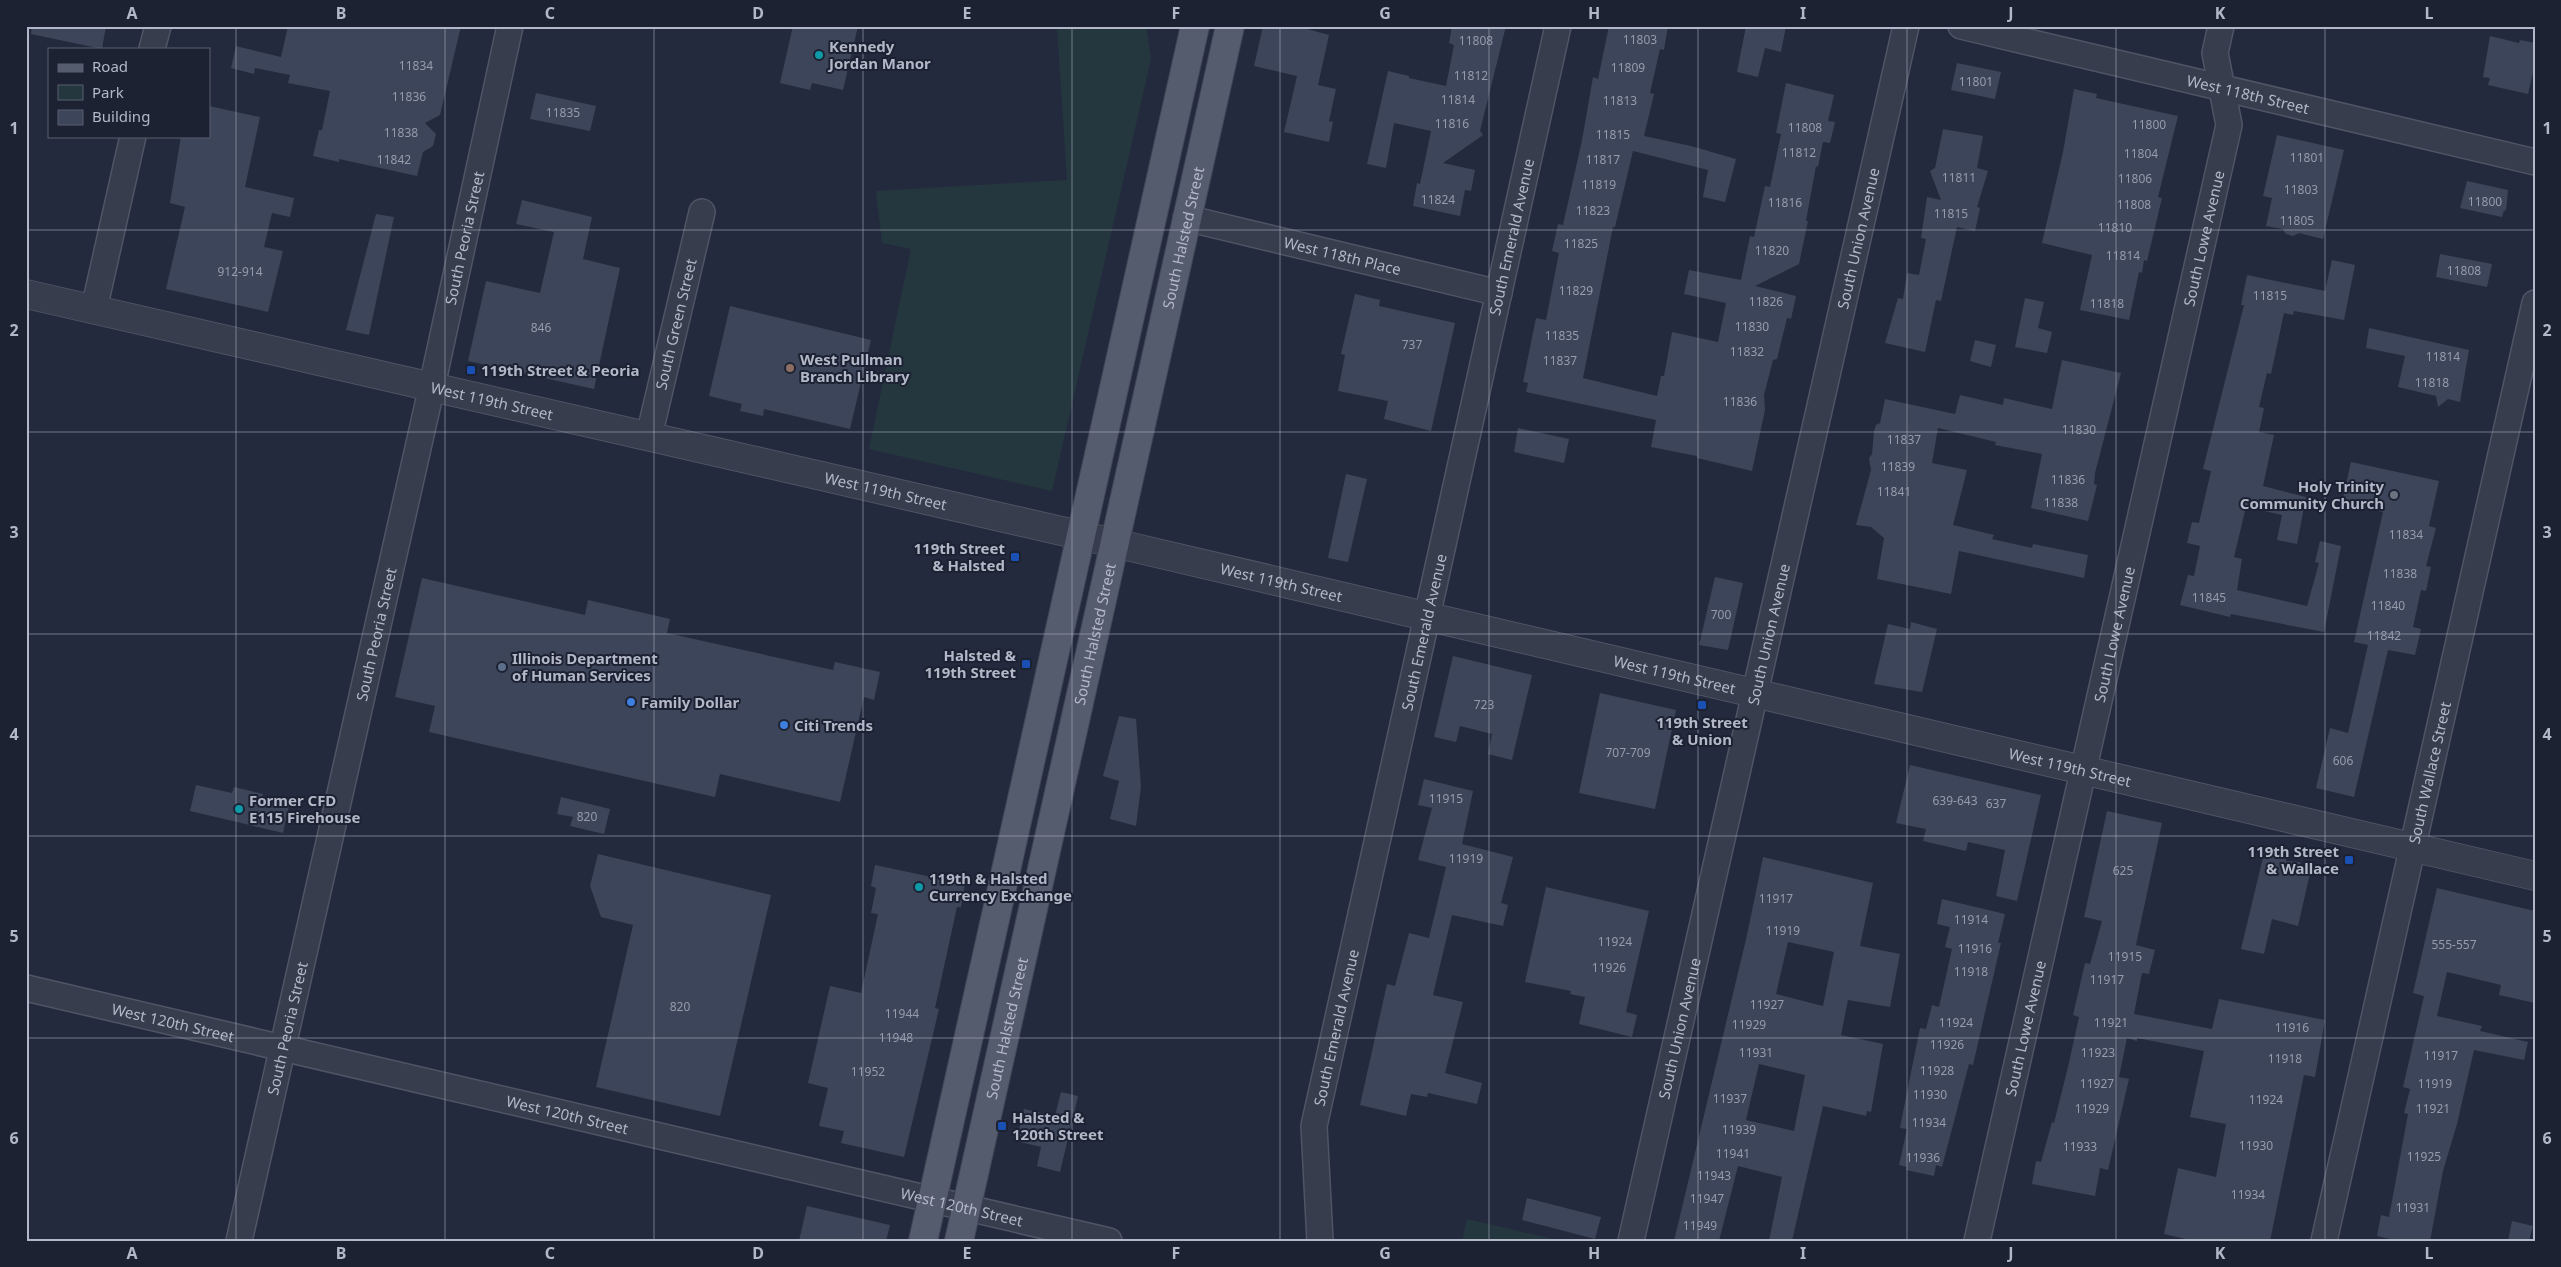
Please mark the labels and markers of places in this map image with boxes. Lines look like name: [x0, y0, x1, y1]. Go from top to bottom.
place label: Kennedy Jordan Manor: [827, 36, 931, 73]
marker: Kennedy Jordan Manor: [813, 49, 825, 61]
place label: West Pullman Branch Library: [800, 349, 910, 386]
place label: 119th Street & Peoria: [481, 360, 639, 380]
marker: West Pullman Branch Library: [784, 362, 796, 374]
marker: 119th Street & Peoria: [465, 364, 477, 376]
place label: Holy Trinity Community Church: [2240, 476, 2384, 513]
marker: Holy Trinity Community Church: [2388, 489, 2400, 501]
place label: 119th Street & Halsted: [913, 538, 1005, 575]
marker: 119th Street & Halsted: [1009, 551, 1021, 563]
place label: Halsted & 119th Street: [924, 645, 1017, 682]
place label: Illinois Department of Human Services: [512, 648, 658, 685]
marker: Halsted & 119th Street: [1020, 658, 1032, 670]
marker: Illinois Department of Human Services: [496, 661, 508, 673]
place label: Family Dollar: [641, 692, 740, 712]
marker: Family Dollar: [625, 696, 637, 708]
marker: 119th Street & Union: [1696, 699, 1708, 711]
place label: 119th Street & Union: [1656, 712, 1748, 749]
place label: Citi Trends: [794, 715, 873, 735]
marker: Citi Trends: [778, 719, 790, 731]
place label: Former CFD E115 Firehouse: [249, 790, 361, 827]
marker: Former CFD E115 Firehouse: [233, 803, 245, 815]
place label: 119th Street & Wallace: [2247, 841, 2339, 878]
marker: 119th Street & Wallace: [2343, 854, 2355, 866]
place label: 119th & Halsted Currency Exchange: [929, 868, 1072, 905]
marker: 119th & Halsted Currency Exchange: [913, 881, 925, 893]
place label: Halsted & 120th Street: [1012, 1107, 1104, 1144]
marker: Halsted & 120th Street: [996, 1120, 1008, 1132]

